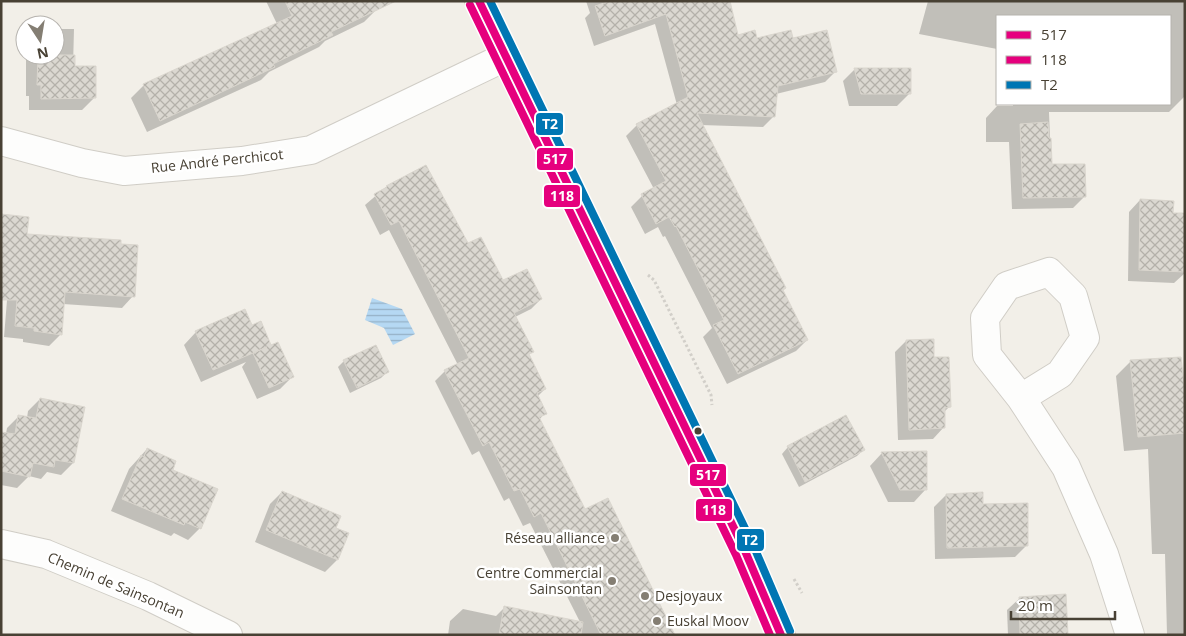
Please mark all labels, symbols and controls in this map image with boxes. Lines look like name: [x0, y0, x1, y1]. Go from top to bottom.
north arrow: [15, 15, 65, 65]
legend: [996, 15, 1171, 105]
text: 517: [1041, 24, 1067, 44]
text: N: [35, 43, 50, 64]
text: 118: [1041, 49, 1067, 69]
text: T2: [1041, 74, 1058, 94]
line badge: T2: [535, 112, 564, 136]
text: T2: [542, 114, 558, 133]
street label: Rue André Perchicot: [150, 144, 284, 177]
line badge: 517: [536, 147, 574, 171]
text: 517: [543, 149, 567, 168]
line badge: 118: [543, 184, 581, 208]
text: 118: [550, 186, 574, 205]
unlabelled marker: [693, 426, 703, 436]
line badge: 517: [689, 463, 727, 487]
text: 517: [696, 465, 720, 484]
line badge: 118: [695, 498, 733, 522]
text: 118: [702, 500, 726, 519]
place label: Réseau alliance: [505, 528, 605, 547]
line badge: T2: [736, 528, 765, 552]
text: T2: [742, 530, 758, 549]
marker: Réseau alliance: [609, 532, 621, 544]
street label: Chemin de Sainsontan: [45, 547, 187, 622]
place label: Centre Commercial Sainsontan: [476, 563, 602, 598]
marker: Centre Commercial Sainsontan: [606, 575, 618, 587]
place label: Desjoyaux: [655, 586, 723, 605]
scale bar: [1011, 588, 1115, 620]
marker: Desjoyaux: [639, 590, 651, 602]
text: 20 m: [1018, 595, 1053, 615]
place label: Euskal Moov: [667, 611, 749, 630]
marker: Euskal Moov: [651, 615, 663, 627]

